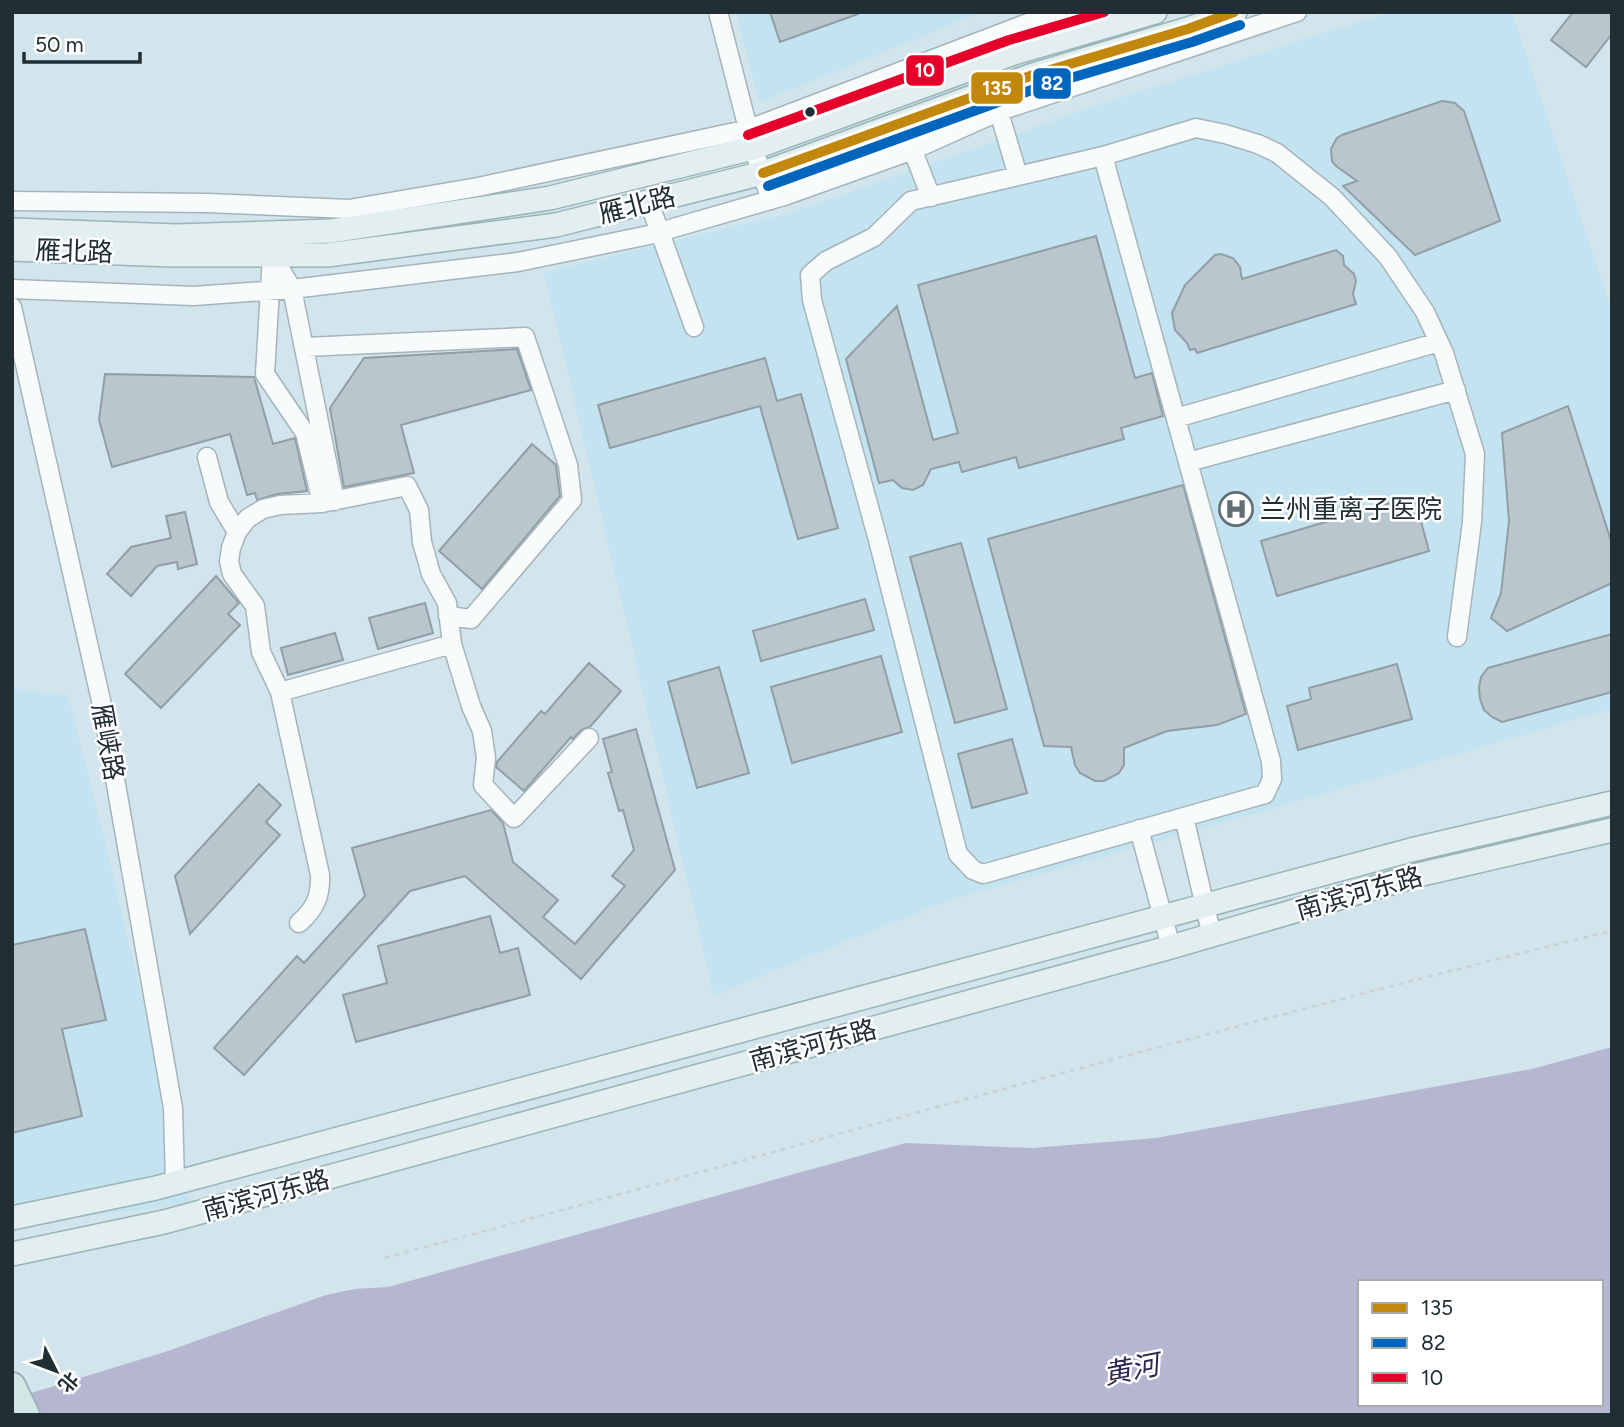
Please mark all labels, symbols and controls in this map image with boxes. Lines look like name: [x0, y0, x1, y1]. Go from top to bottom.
scale bar: [24, 21, 140, 65]
text: 50 m: [35, 32, 84, 57]
line badge: 10: [905, 54, 945, 87]
text: 10: [915, 59, 935, 82]
line badge: 82: [1032, 67, 1072, 100]
line badge: 135: [970, 71, 1024, 105]
text: 82: [1041, 72, 1063, 95]
text: 135: [982, 77, 1012, 100]
unlabelled marker: [803, 105, 817, 119]
street label: 雁北路: [595, 180, 679, 230]
street label: 雁北路: [34, 234, 114, 268]
hospital icon: 兰州重离子医院: [1217, 490, 1255, 528]
place label: 兰州重离子医院: [1260, 493, 1442, 525]
street label: 雁峡路: [85, 701, 131, 783]
street label: 南滨河东路: [1292, 860, 1426, 926]
street label: 南滨河东路: [746, 1013, 880, 1077]
street label: 南滨河东路: [199, 1163, 333, 1227]
legend: [1358, 1280, 1603, 1406]
text: 135: [1421, 1295, 1453, 1320]
text: 82: [1421, 1330, 1446, 1355]
north arrow: [21, 1336, 91, 1406]
water label: 黄河: [1100, 1346, 1167, 1391]
text: 10: [1421, 1365, 1443, 1390]
text: 北: [53, 1367, 83, 1397]

